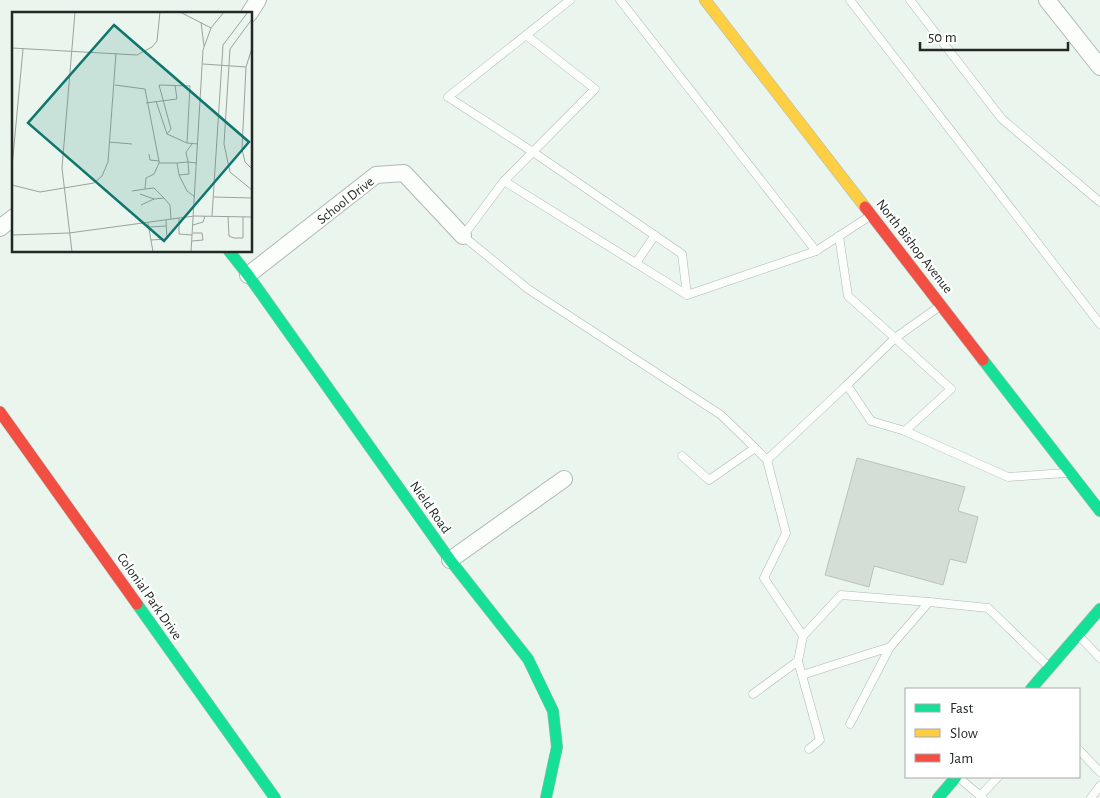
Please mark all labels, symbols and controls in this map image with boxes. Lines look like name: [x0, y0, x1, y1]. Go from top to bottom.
inset map: [12, 12, 252, 252]
scale bar: [920, 20, 1068, 52]
text: 50 m: [928, 30, 957, 45]
street label: School Drive: [315, 174, 377, 227]
street label: North Bishop Avenue: [873, 197, 955, 296]
street label: Nield Road: [407, 479, 453, 536]
street label: Colonial Park Drive: [114, 551, 184, 643]
legend: [905, 688, 1080, 778]
text: Fast: [950, 701, 974, 716]
text: Slow: [950, 726, 978, 741]
text: Jam: [950, 751, 973, 766]

